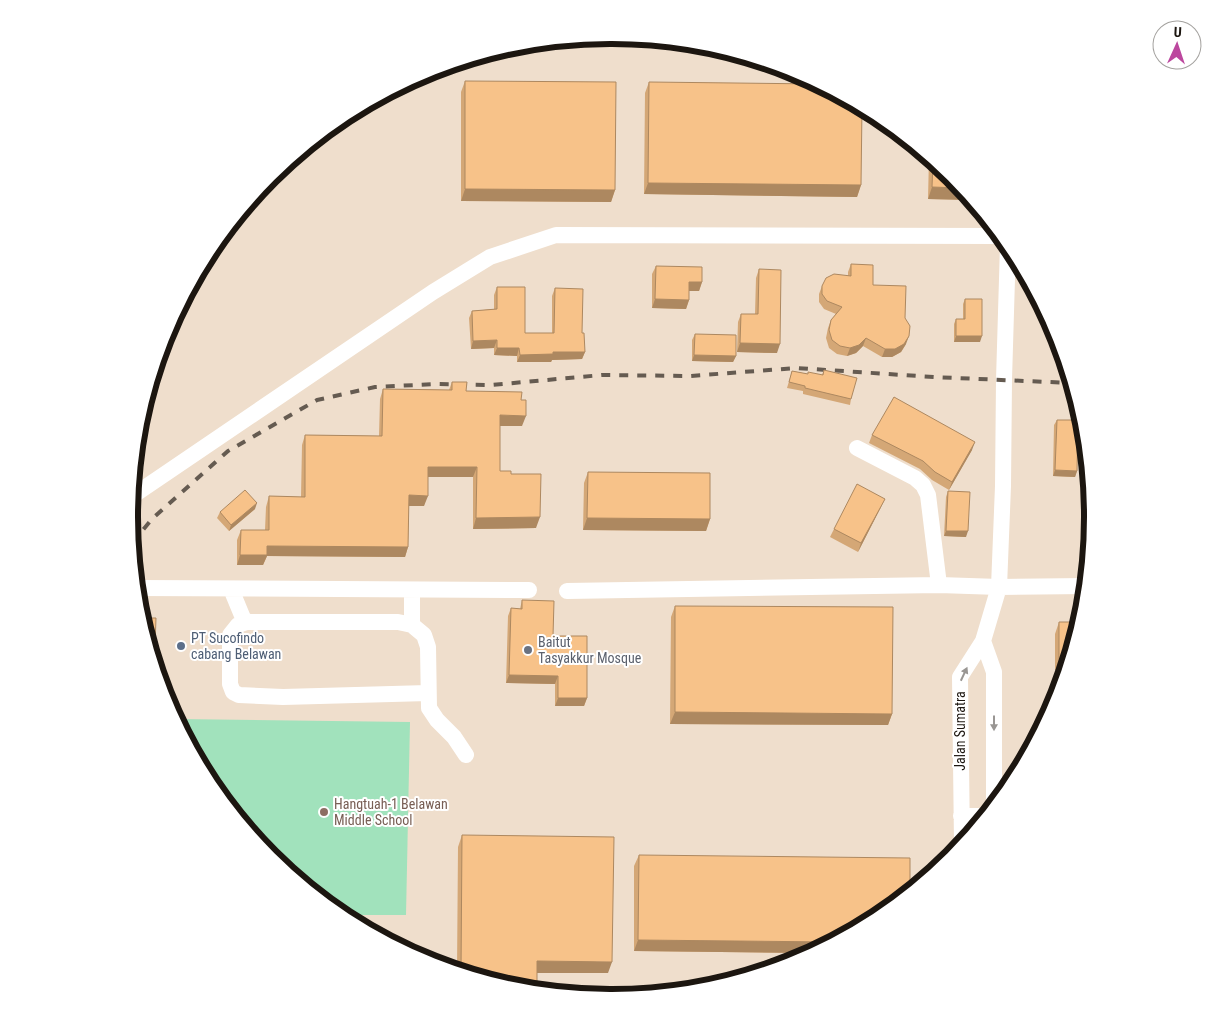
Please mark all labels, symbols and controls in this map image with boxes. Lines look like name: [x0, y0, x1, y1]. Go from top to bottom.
north arrow: [1152, 20, 1202, 70]
text: U: [1173, 24, 1182, 40]
place label: PT Sucofindo cabang Belawan: [191, 630, 281, 662]
place label: Baitut Tasyakkur Mosque: [538, 634, 642, 666]
marker: PT Sucofindo cabang Belawan: [175, 640, 187, 652]
marker: Baitut Tasyakkur Mosque: [522, 644, 534, 656]
one-way arrow: [959, 666, 968, 681]
street label: Jalan Sumatra: [952, 691, 968, 771]
one-way arrow: [990, 716, 998, 732]
place label: Hangtuah-1 Belawan Middle School: [334, 796, 448, 828]
marker: Hangtuah-1 Belawan Middle School: [318, 806, 330, 818]

